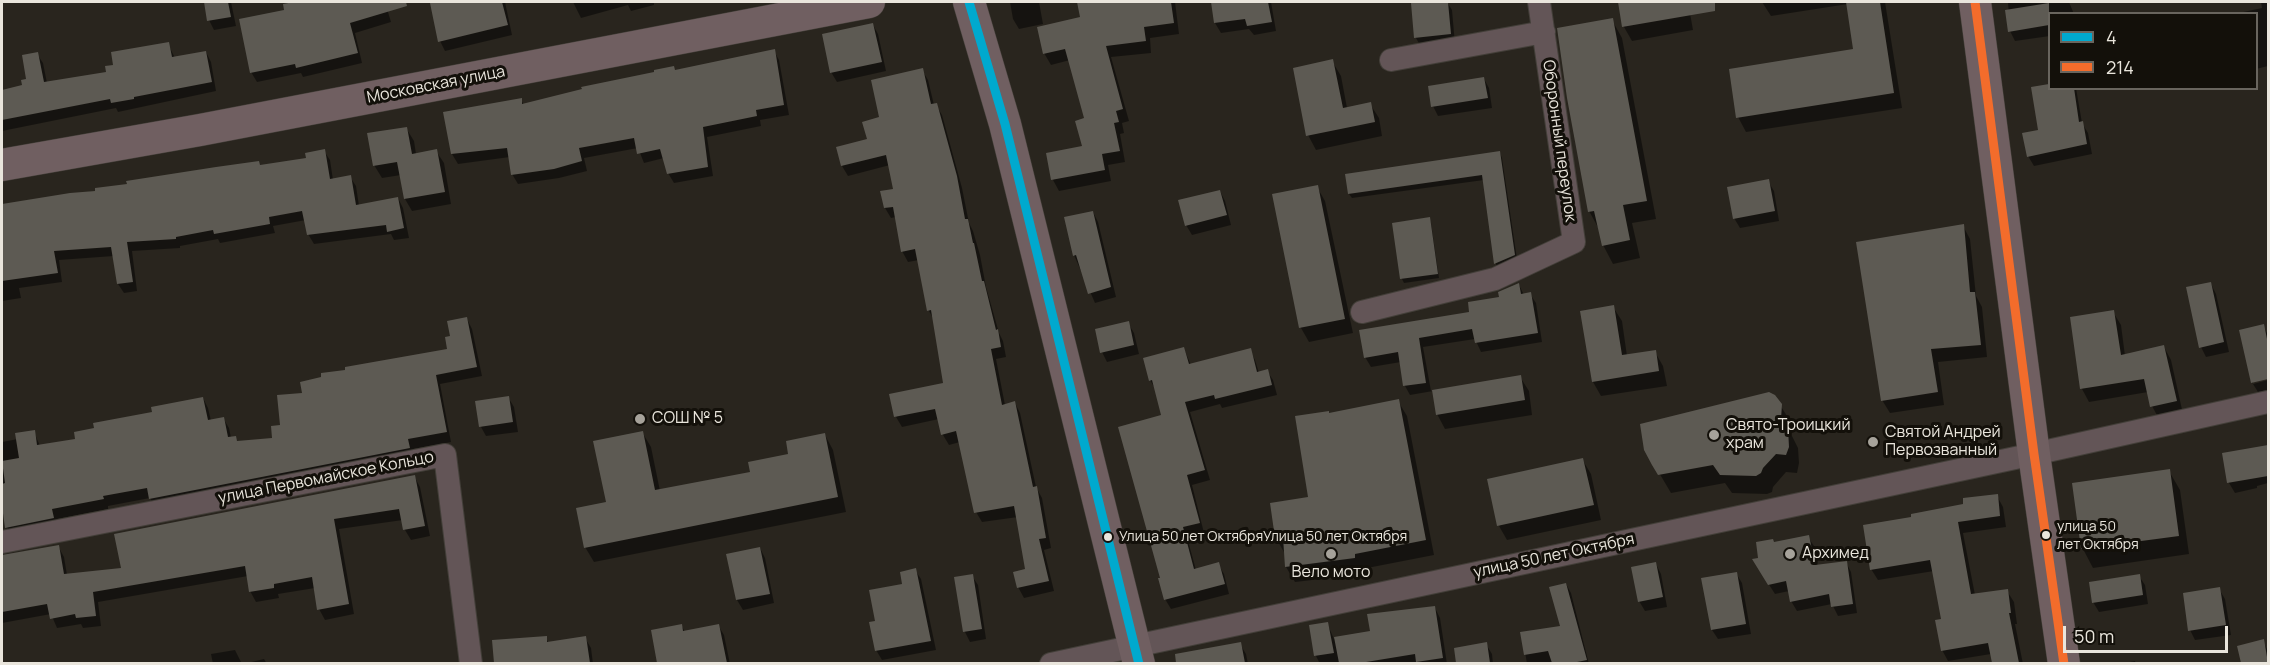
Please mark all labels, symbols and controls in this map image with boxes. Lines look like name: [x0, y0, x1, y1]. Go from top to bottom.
legend: [2048, 12, 2258, 90]
text: 4: [2106, 25, 2117, 49]
text: 214: [2106, 55, 2134, 79]
street label: Оборонный переулок: [1538, 59, 1580, 223]
street label: Московская улица: [365, 62, 507, 108]
place label: СОШ № 5: [652, 409, 723, 429]
marker: СОШ № 5: [633, 412, 647, 426]
place label: Свято-Троицкий храм: [1726, 416, 1851, 454]
place label: Святой Андрей Первозванный: [1885, 423, 2001, 461]
marker: Свято-Троицкий храм: [1707, 428, 1721, 442]
marker: Святой Андрей Первозванный: [1866, 435, 1880, 449]
street label: улица Первомайское Кольцо: [217, 448, 435, 508]
place label: улица 50 лет Октября: [2057, 519, 2139, 552]
place label: Улица 50 лет ОктябряУлица 50 лет Октября: [1119, 529, 1407, 545]
marker: улица 50 лет Октября: [2040, 529, 2052, 541]
street label: улица 50 лет Октября: [1472, 530, 1636, 582]
marker: Улица 50 лет ОктябряУлица 50 лет Октября: [1102, 531, 1114, 543]
place label: Архимед: [1802, 544, 1869, 564]
marker: Вело мото: [1324, 547, 1338, 561]
marker: Архимед: [1783, 547, 1797, 561]
place label: Вело мото: [1292, 563, 1370, 583]
scale bar: [2066, 614, 2231, 652]
text: 50 m: [2074, 624, 2114, 648]

